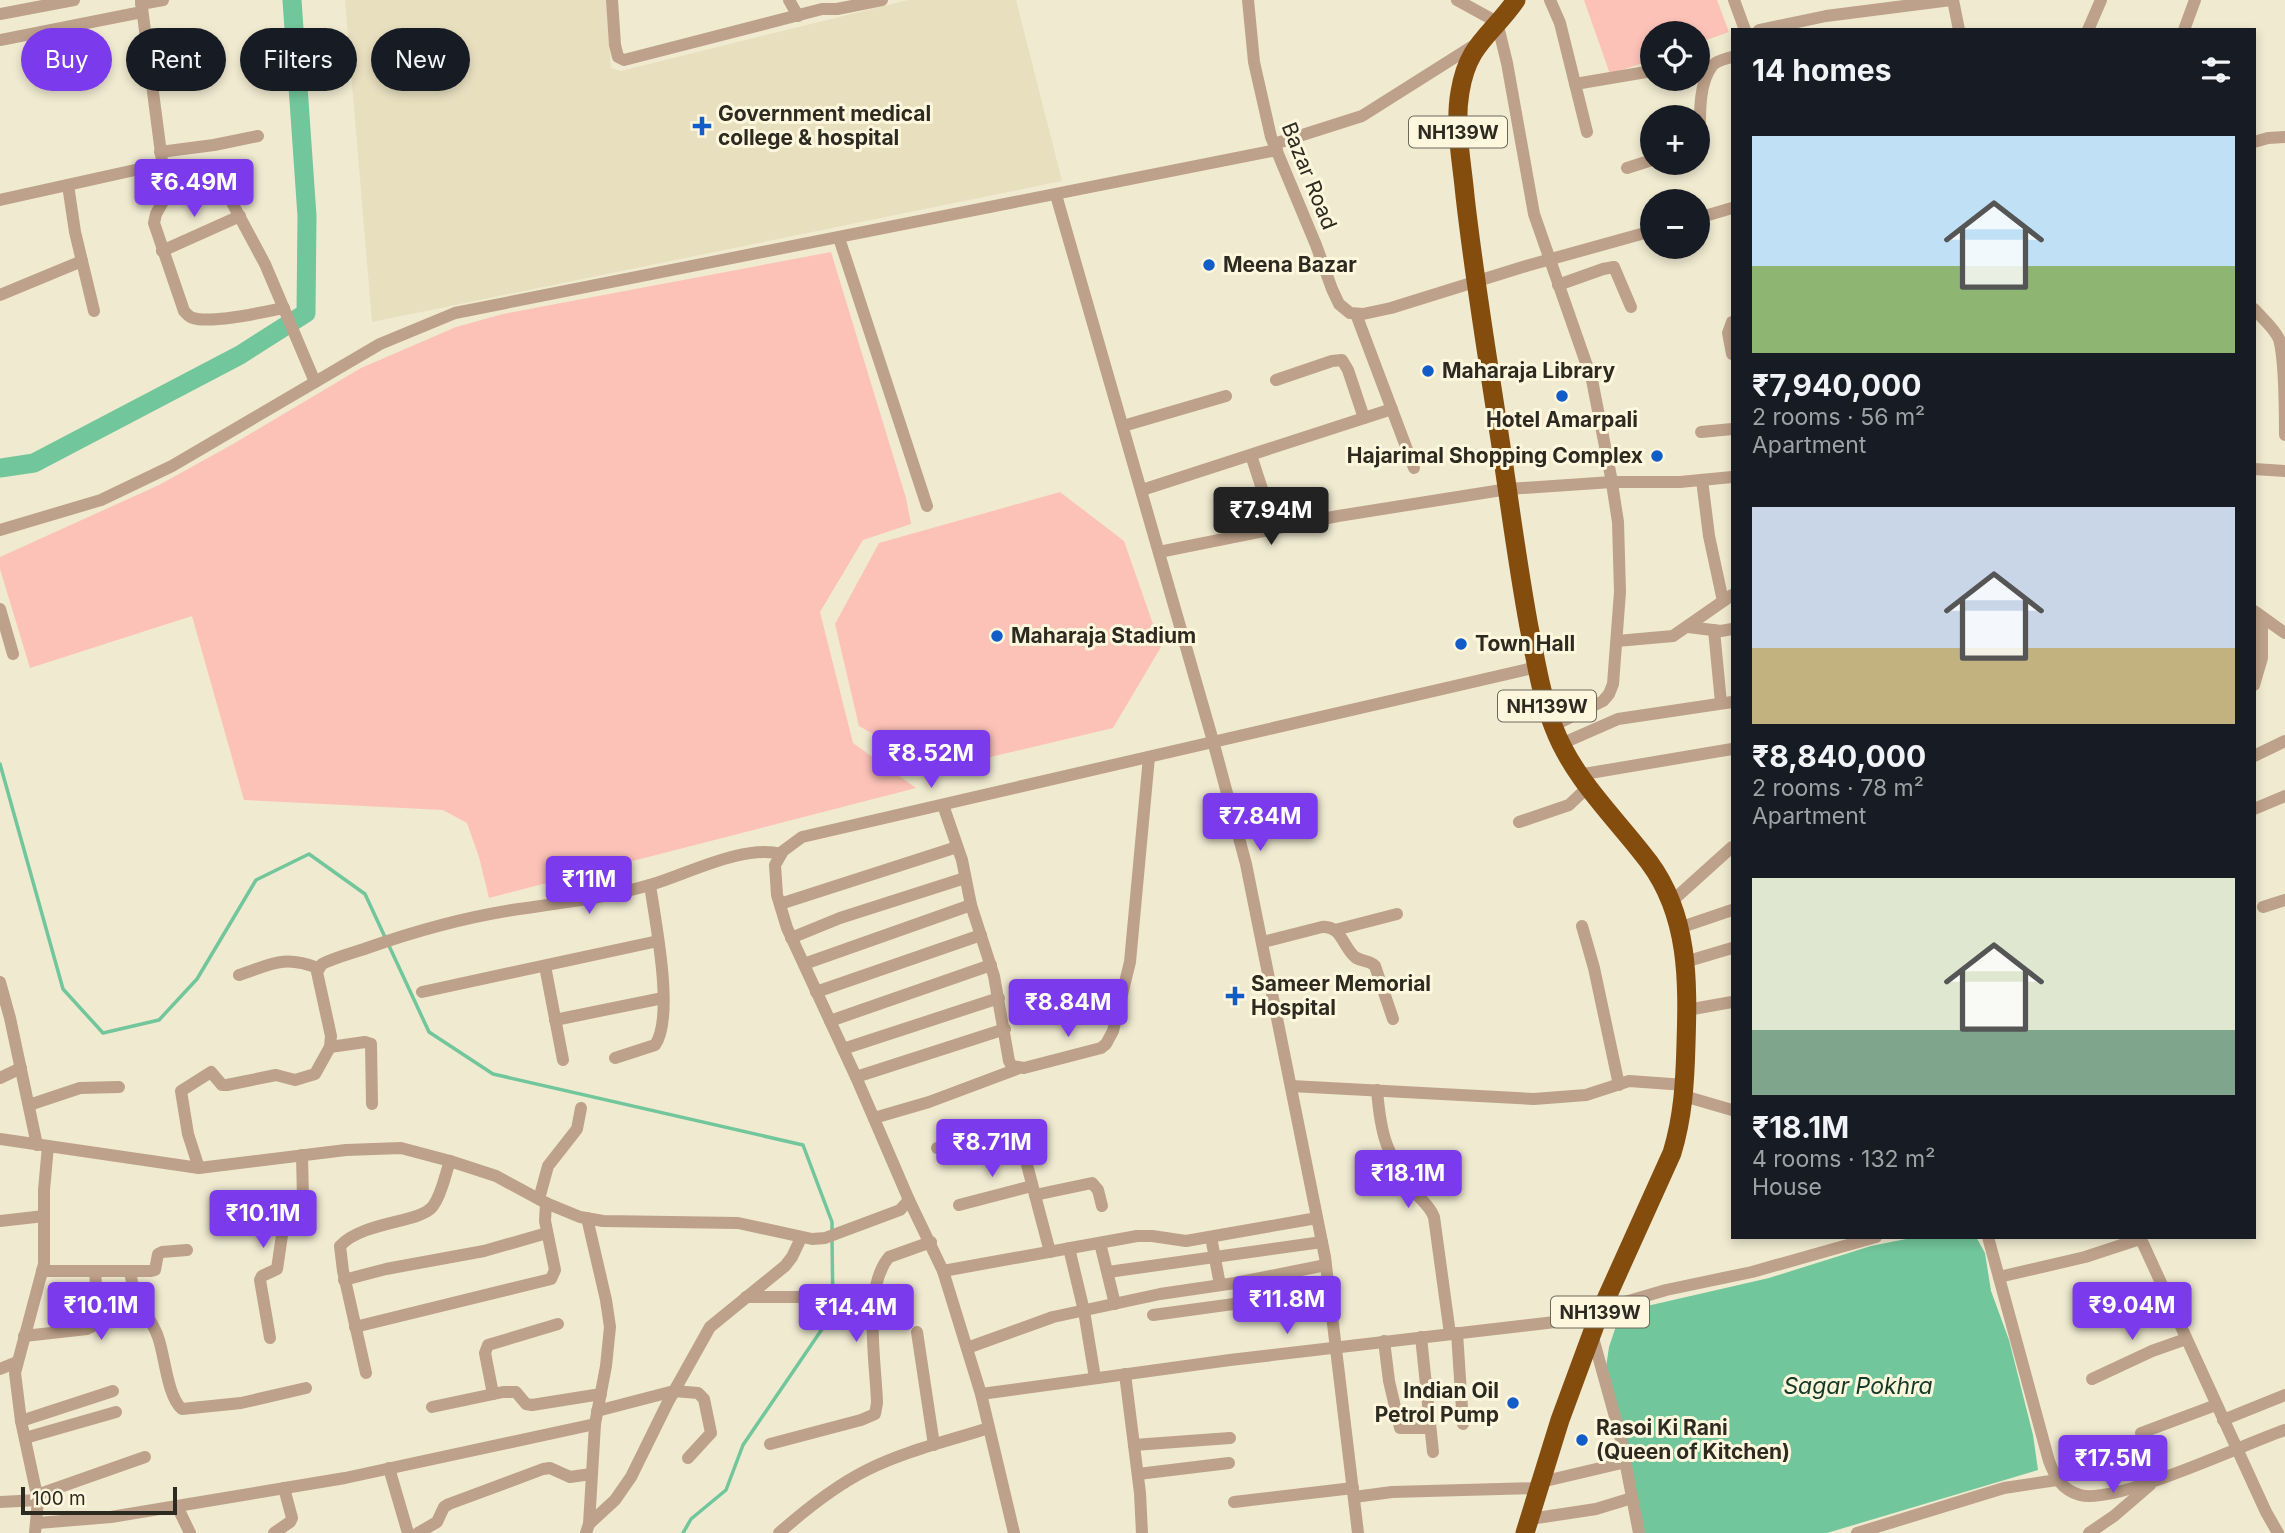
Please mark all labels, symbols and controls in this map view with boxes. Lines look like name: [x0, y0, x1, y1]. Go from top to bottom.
map controls: [1640, 21, 1710, 259]
button: locate: [1640, 21, 1710, 91]
chip: Buy: [21, 28, 112, 91]
chip: Rent: [126, 28, 226, 91]
chip: Filters: [240, 28, 357, 91]
chip: New: [371, 28, 470, 91]
icon: filters: [2197, 51, 2235, 89]
text: 14 homes: [1752, 52, 1891, 88]
place label: Government medical college & hospital: [718, 101, 931, 150]
button: +: [1640, 105, 1710, 175]
marker: Government medical college & hospital: [692, 116, 712, 136]
road number: NH139W: [1409, 116, 1507, 148]
street label: Bazar Road: [1277, 119, 1342, 233]
pin: ₹6.49M: [137, 160, 251, 219]
text: ₹6.49M: [151, 168, 238, 196]
icon: home: [1931, 182, 2057, 308]
button: −: [1640, 189, 1710, 259]
place label: Meena Bazar: [1223, 252, 1357, 277]
marker: Meena Bazar: [1201, 257, 1217, 273]
place label: Maharaja Library: [1442, 358, 1615, 383]
marker: Maharaja Library: [1420, 363, 1436, 379]
text: ₹7,940,000: [1752, 367, 1921, 403]
marker: Hotel Amarpali: [1554, 388, 1570, 404]
text: 2 rooms · 56 m²: [1752, 403, 1925, 431]
place label: Hotel Amarpali: [1486, 407, 1638, 432]
text: Apartment: [1752, 431, 1866, 459]
place label: Hajarimal Shopping Complex: [1347, 443, 1643, 468]
marker: Hajarimal Shopping Complex: [1649, 448, 1665, 464]
pin: ₹7.94M: [1214, 488, 1328, 547]
text: ₹7.94M: [1230, 496, 1312, 524]
icon: home: [1931, 553, 2057, 679]
place label: Maharaja Stadium: [1011, 623, 1196, 648]
marker: Maharaja Stadium: [989, 628, 1005, 644]
place label: Town Hall: [1475, 631, 1575, 656]
marker: Town Hall: [1453, 636, 1469, 652]
road number: NH139W: [1498, 691, 1596, 722]
pin: ₹8.52M: [874, 730, 988, 790]
text: ₹8,840,000: [1752, 738, 1926, 774]
text: ₹8.52M: [888, 739, 974, 767]
text: 2 rooms · 78 m²: [1752, 774, 1924, 802]
pin: ₹7.84M: [1203, 794, 1317, 853]
text: ₹7.84M: [1219, 802, 1301, 830]
text: Apartment: [1752, 802, 1866, 830]
pin: ₹11M: [548, 856, 630, 916]
text: ₹11M: [562, 865, 616, 893]
icon: home: [1931, 924, 2057, 1050]
place label: Sameer Memorial Hospital: [1251, 971, 1431, 1020]
pin: ₹8.84M: [1011, 979, 1125, 1039]
marker: Sameer Memorial Hospital: [1225, 986, 1245, 1006]
text: ₹8.84M: [1025, 988, 1111, 1016]
text: ₹18.1M: [1752, 1109, 1849, 1145]
pin: ₹8.71M: [935, 1120, 1049, 1179]
text: ₹8.71M: [952, 1128, 1032, 1156]
text: 4 rooms · 132 m²: [1752, 1145, 1935, 1173]
pin: ₹18.1M: [1351, 1150, 1465, 1210]
text: ₹18.1M: [1371, 1159, 1445, 1187]
text: House: [1752, 1173, 1822, 1201]
pin: ₹10.1M: [206, 1190, 320, 1250]
text: ₹10.1M: [226, 1199, 300, 1227]
pin: ₹11.8M: [1230, 1276, 1344, 1336]
pin: ₹10.1M: [44, 1282, 158, 1342]
pin: ₹9.04M: [2075, 1282, 2189, 1342]
pin: ₹14.4M: [799, 1284, 913, 1344]
text: ₹11.8M: [1249, 1285, 1325, 1313]
text: ₹10.1M: [64, 1291, 138, 1319]
text: ₹9.04M: [2089, 1291, 2175, 1319]
text: ₹14.4M: [815, 1293, 897, 1321]
road number: NH139W: [1551, 1296, 1649, 1328]
water label: Sagar Pokhra: [1783, 1372, 1933, 1400]
place label: Indian Oil Petrol Pump: [1375, 1378, 1499, 1427]
marker: Indian Oil Petrol Pump: [1505, 1395, 1521, 1411]
place label: Rasoi Ki Rani (Queen of Kitchen): [1596, 1415, 1790, 1464]
marker: Rasoi Ki Rani (Queen of Kitchen): [1574, 1432, 1590, 1448]
pin: ₹17.5M: [2056, 1436, 2170, 1495]
text: ₹17.5M: [2074, 1444, 2152, 1472]
scale bar: [21, 1484, 177, 1516]
text: 100 m: [32, 1487, 86, 1510]

